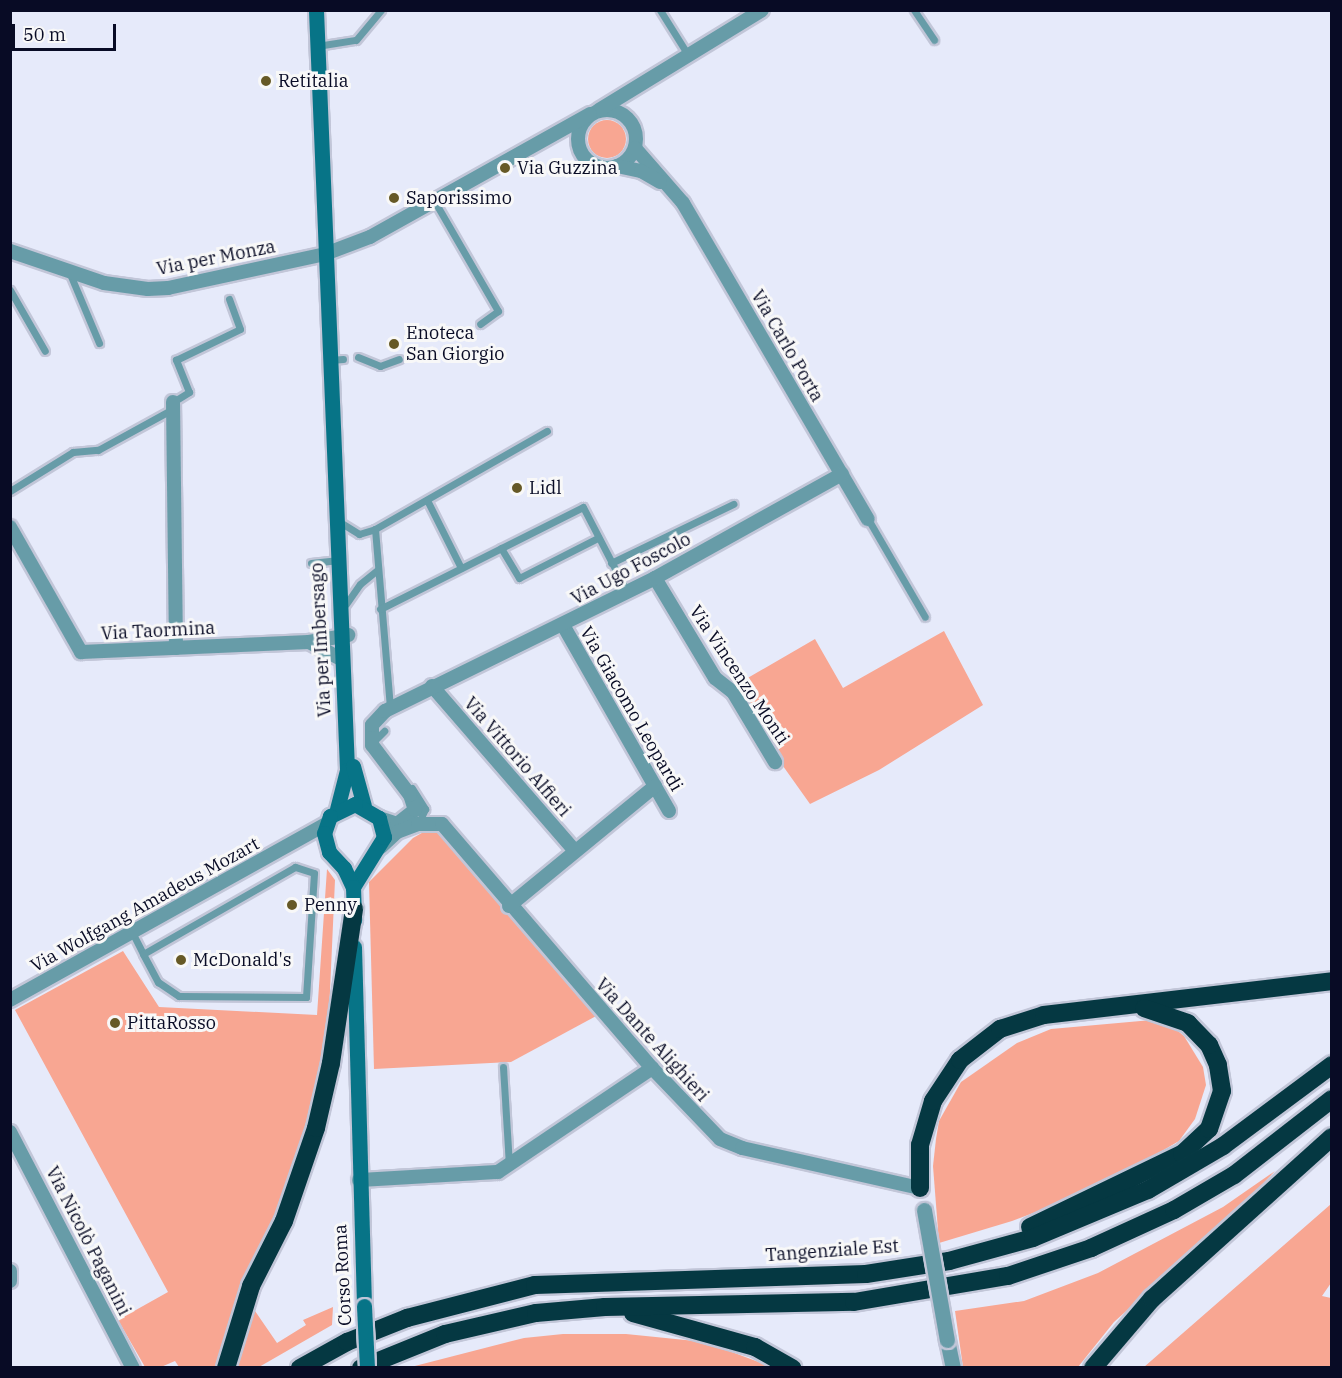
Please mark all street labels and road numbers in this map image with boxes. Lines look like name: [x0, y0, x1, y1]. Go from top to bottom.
street label: Via per Monza: [155, 236, 277, 280]
street label: Via Carlo Porta: [746, 286, 828, 406]
street label: Via Ugo Foscolo: [567, 528, 695, 610]
street label: Via per Imbersago: [306, 562, 336, 718]
street label: Via Vincenzo Monti: [684, 601, 794, 749]
street label: Via Taormina: [100, 617, 216, 645]
street label: Via Giacomo Leopardi: [575, 623, 687, 795]
street label: Via Vittorio Alfieri: [459, 693, 575, 821]
street label: Via Wolfgang Amadeus Mozart: [27, 833, 263, 977]
street label: Via Dante Alighieri: [591, 974, 713, 1106]
street label: Via Nicolò Paganini: [41, 1163, 135, 1319]
street label: Corso Roma: [330, 1224, 356, 1326]
street label: Tangenziale Est: [765, 1236, 899, 1266]

